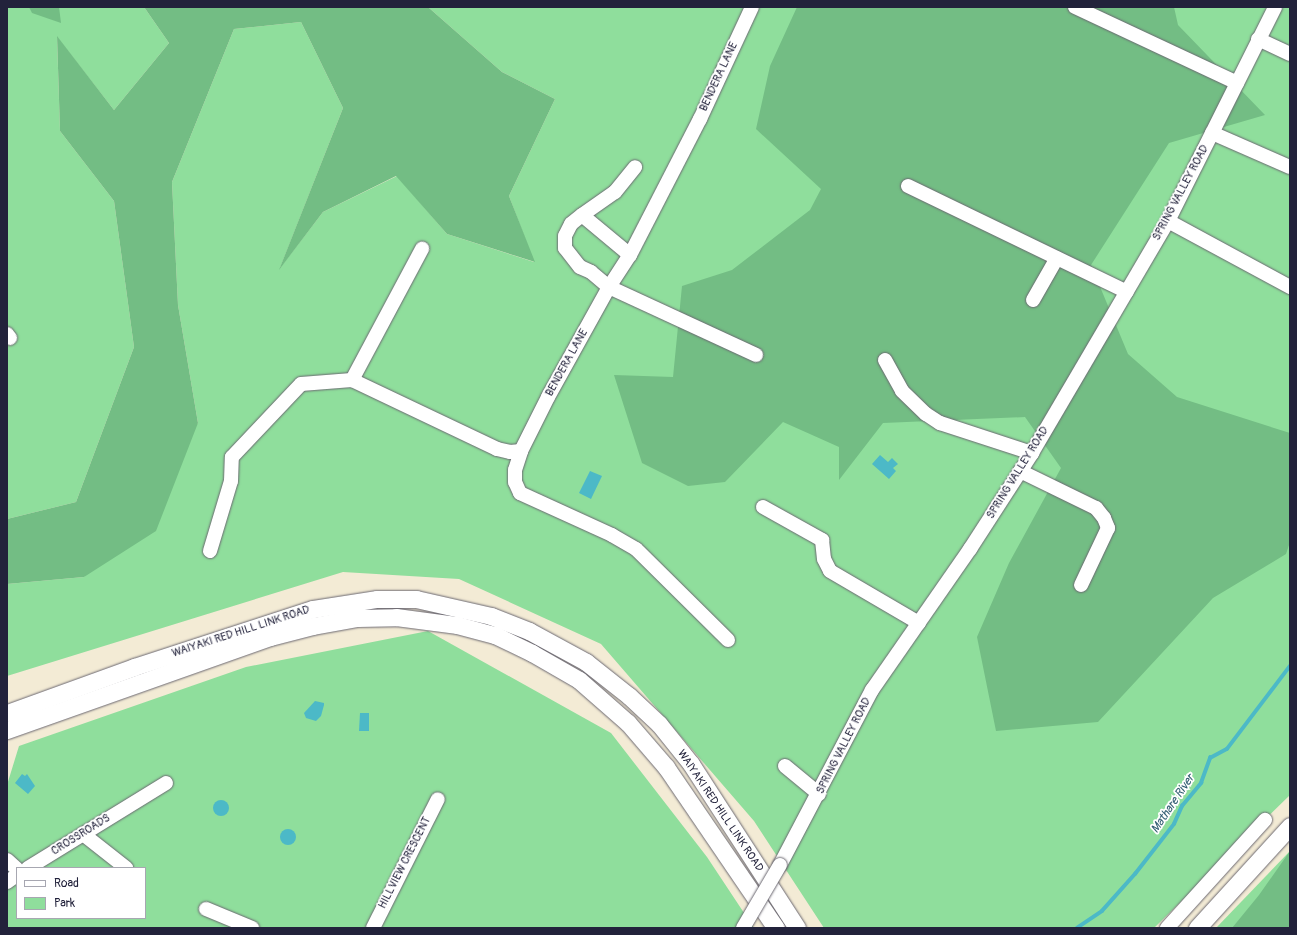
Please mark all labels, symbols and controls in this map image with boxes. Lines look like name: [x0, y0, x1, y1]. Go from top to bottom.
street label: BENDERA LANE: [697, 40, 741, 114]
street label: SPRING VALLEY ROAD: [1150, 143, 1212, 243]
street label: BENDERA LANE: [543, 327, 591, 399]
street label: SPRING VALLEY ROAD: [984, 424, 1052, 522]
street label: WAIYAKI RED HILL LINK ROAD: [170, 603, 312, 661]
street label: SPRING VALLEY ROAD: [814, 696, 874, 796]
street label: WAIYAKI RED HILL LINK ROAD: [674, 748, 766, 874]
water label: Mathare River: [1148, 772, 1198, 836]
street label: CROSSROADS: [49, 812, 113, 858]
street label: HILLVIEW CRESCENT: [376, 815, 434, 911]
legend: [16, 867, 146, 919]
text: Road: [54, 876, 79, 891]
text: Park: [54, 896, 75, 911]

